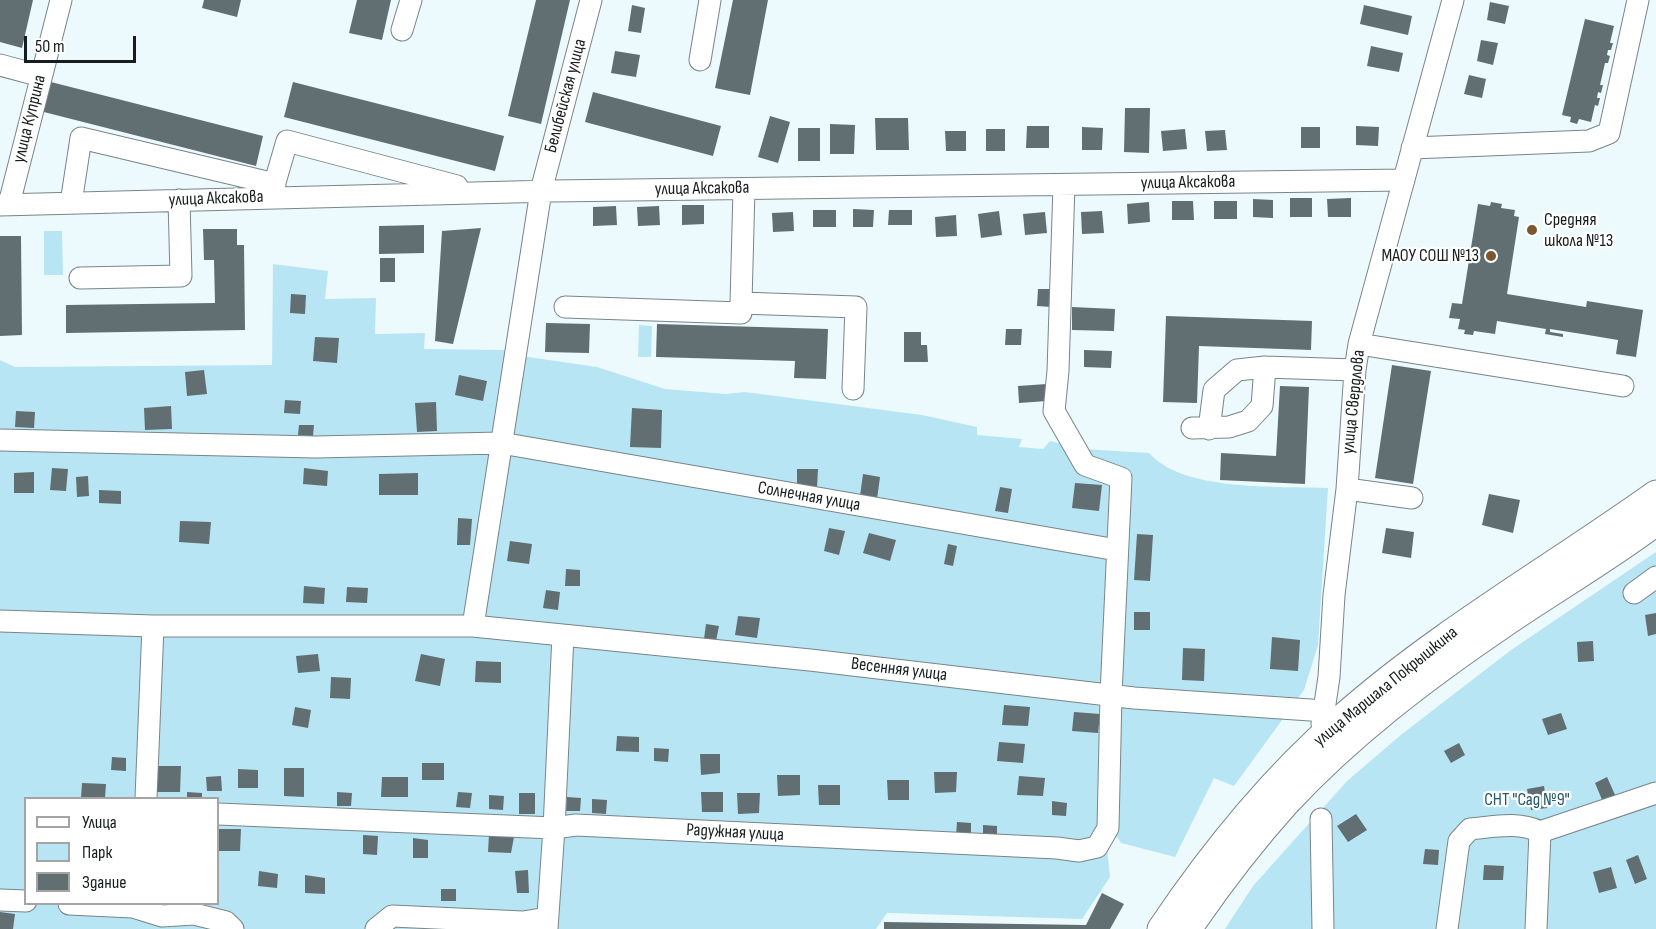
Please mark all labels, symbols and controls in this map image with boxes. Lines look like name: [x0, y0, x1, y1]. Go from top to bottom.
scale bar: [27, 24, 140, 62]
text: 50 m: [35, 36, 65, 57]
street label: Белибейская улица: [540, 37, 592, 155]
street label: улица Куприна: [9, 73, 51, 165]
street label: улица Аксакова: [1140, 171, 1236, 195]
street label: улица Аксакова: [654, 177, 750, 201]
street label: улица Аксакова: [168, 187, 264, 211]
place label: Средняя школа №13: [1544, 209, 1613, 252]
marker: Средняя школа №13: [1525, 223, 1539, 237]
place label: МАОУ СОШ №13: [1382, 245, 1479, 267]
marker: МАОУ СОШ №13: [1484, 249, 1498, 263]
street label: улица Свердлова: [1338, 349, 1370, 455]
street label: Солнечная улица: [756, 477, 862, 517]
street label: улица Маршала Покрышкина: [1310, 622, 1462, 752]
street label: Весенняя улица: [850, 653, 948, 687]
park label: СНТ "Сад №9": [1484, 789, 1570, 811]
legend: [24, 797, 219, 905]
text: Улица: [82, 812, 117, 833]
street label: Радужная улица: [686, 820, 784, 846]
text: Парк: [82, 842, 112, 863]
text: Здание: [82, 872, 127, 893]

